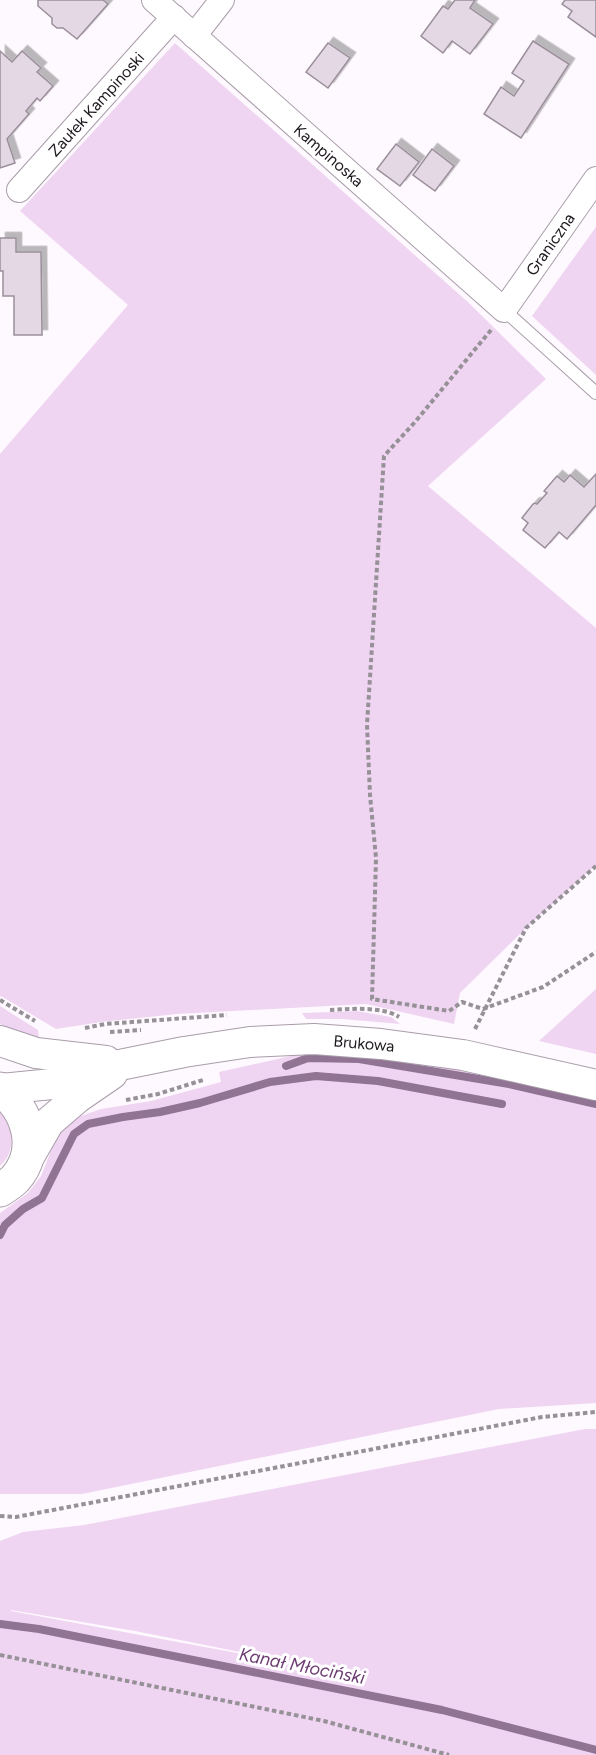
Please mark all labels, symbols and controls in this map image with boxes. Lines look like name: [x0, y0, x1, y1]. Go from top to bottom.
street label: Zaułek Kampinoski: [44, 48, 148, 160]
street label: Kampinoska: [290, 120, 367, 191]
street label: Graniczna: [522, 209, 579, 279]
street label: Brukowa: [333, 1031, 395, 1056]
water label: Kanał Młociński: [237, 1643, 368, 1689]

